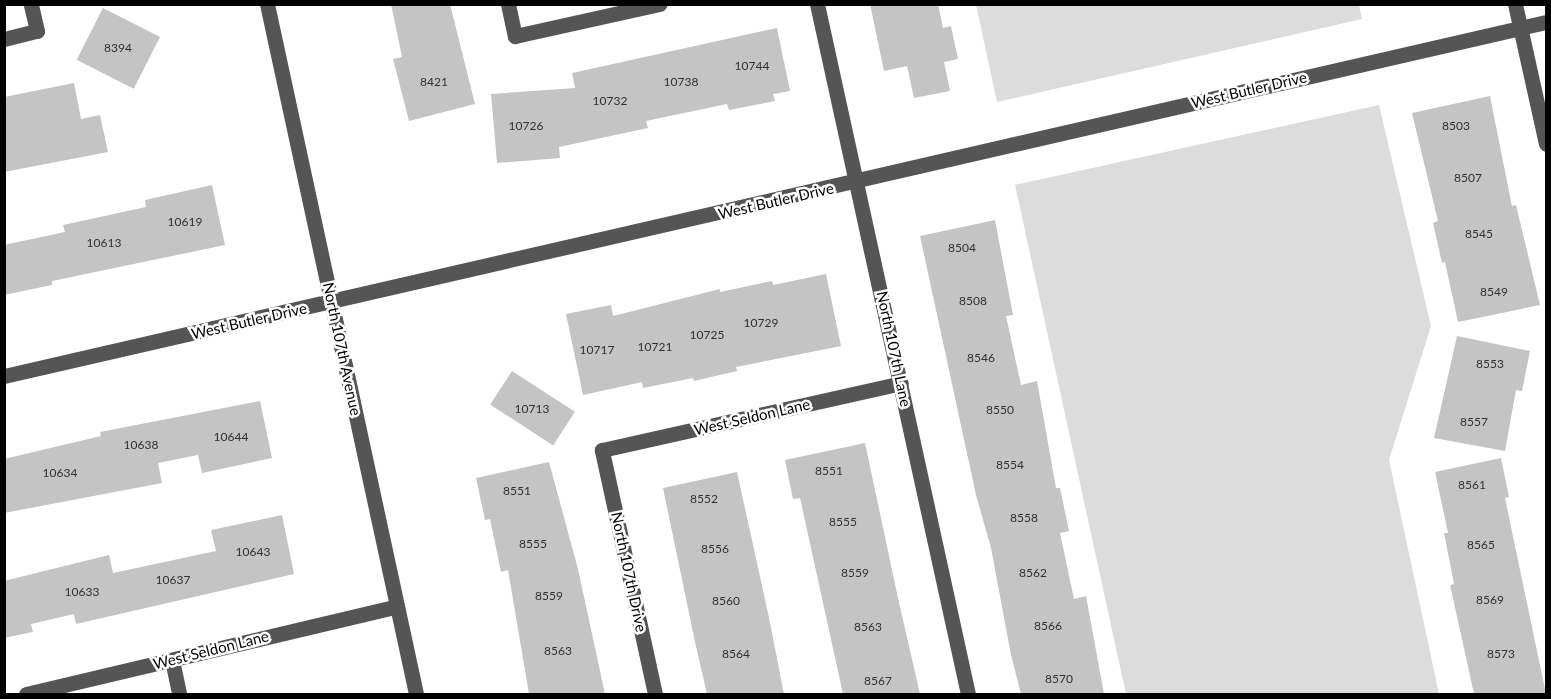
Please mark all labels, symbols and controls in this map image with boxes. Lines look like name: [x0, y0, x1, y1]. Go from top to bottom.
house number: 8394: [104, 41, 132, 55]
house number: 10744: [735, 59, 769, 73]
street label: West Butler Drive: [1189, 68, 1309, 112]
house number: 8421: [420, 75, 448, 89]
house number: 10738: [664, 75, 698, 89]
house number: 10732: [593, 94, 627, 108]
house number: 10726: [509, 119, 543, 133]
house number: 8503: [1442, 119, 1470, 133]
house number: 8507: [1454, 171, 1482, 185]
street label: West Butler Drive: [716, 179, 836, 223]
house number: 10619: [168, 215, 202, 229]
house number: 8545: [1465, 227, 1493, 241]
house number: 10613: [87, 236, 121, 250]
house number: 8504: [948, 241, 976, 255]
street label: North 107th Avenue: [319, 281, 365, 417]
house number: 8549: [1480, 285, 1508, 299]
street label: North 107th Lane: [873, 289, 915, 409]
house number: 8508: [959, 294, 987, 308]
street label: West Butler Drive: [189, 299, 309, 343]
house number: 10729: [744, 316, 778, 330]
house number: 10725: [690, 328, 724, 342]
house number: 10721: [638, 340, 672, 354]
house number: 10717: [580, 343, 614, 357]
house number: 8546: [967, 351, 995, 365]
house number: 8553: [1476, 357, 1504, 371]
street label: West Seldon Lane: [692, 395, 812, 439]
house number: 10713: [515, 402, 549, 416]
house number: 8550: [986, 403, 1014, 417]
house number: 8557: [1460, 415, 1488, 429]
house number: 10644: [214, 430, 248, 444]
house number: 10638: [124, 438, 158, 452]
house number: 8554: [996, 458, 1024, 472]
house number: 8551: [815, 464, 843, 478]
house number: 10634: [43, 466, 77, 480]
house number: 8561: [1458, 478, 1486, 492]
house number: 8551: [503, 484, 531, 498]
house number: 8552: [690, 492, 718, 506]
street label: North 107th Drive: [607, 510, 651, 634]
house number: 8558: [1010, 511, 1038, 525]
house number: 8555: [829, 515, 857, 529]
house number: 8555: [519, 537, 547, 551]
house number: 8565: [1467, 538, 1495, 552]
house number: 8556: [701, 542, 729, 556]
house number: 10643: [236, 545, 270, 559]
house number: 8559: [841, 566, 869, 580]
house number: 8562: [1019, 566, 1047, 580]
house number: 10637: [156, 573, 190, 587]
house number: 10633: [65, 585, 99, 599]
house number: 8559: [535, 589, 563, 603]
house number: 8569: [1476, 593, 1504, 607]
house number: 8560: [712, 594, 740, 608]
house number: 8566: [1034, 619, 1062, 633]
house number: 8563: [854, 620, 882, 634]
street label: West Seldon Lane: [151, 627, 271, 673]
house number: 8563: [544, 644, 572, 658]
house number: 8564: [722, 647, 750, 661]
house number: 8573: [1487, 647, 1515, 661]
house number: 8570: [1045, 672, 1073, 686]
house number: 8567: [864, 674, 892, 688]

